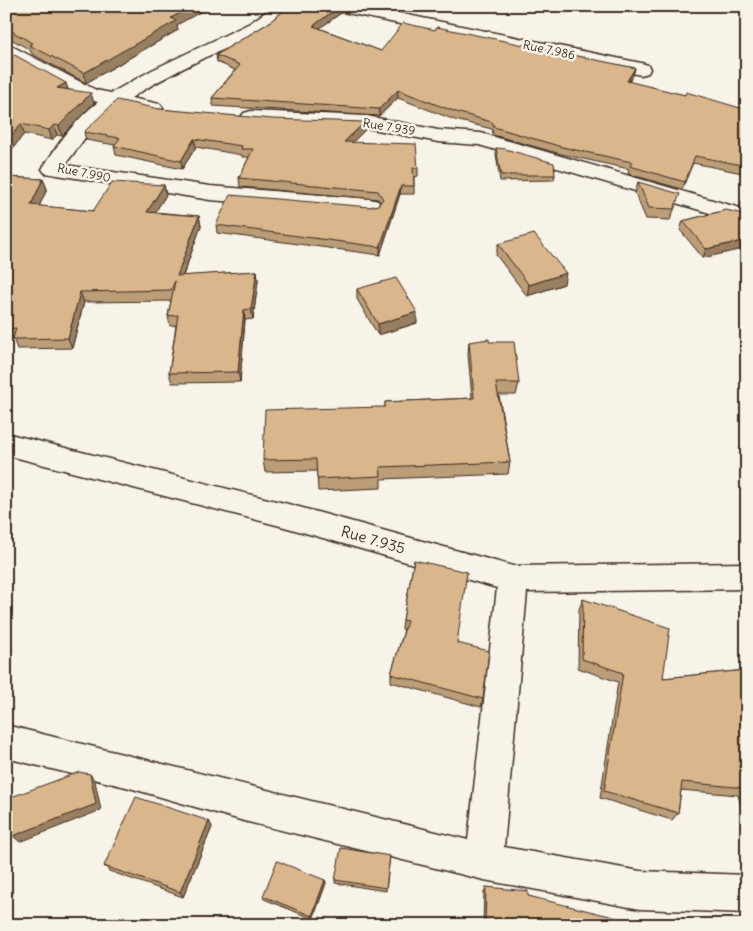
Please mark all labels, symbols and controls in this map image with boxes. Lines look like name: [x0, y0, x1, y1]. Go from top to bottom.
street label: Rue 7.986: [522, 37, 577, 62]
street label: Rue 7.939: [362, 115, 416, 138]
street label: Rue 7.990: [56, 160, 112, 185]
street label: Rue 7.935: [339, 521, 407, 558]

